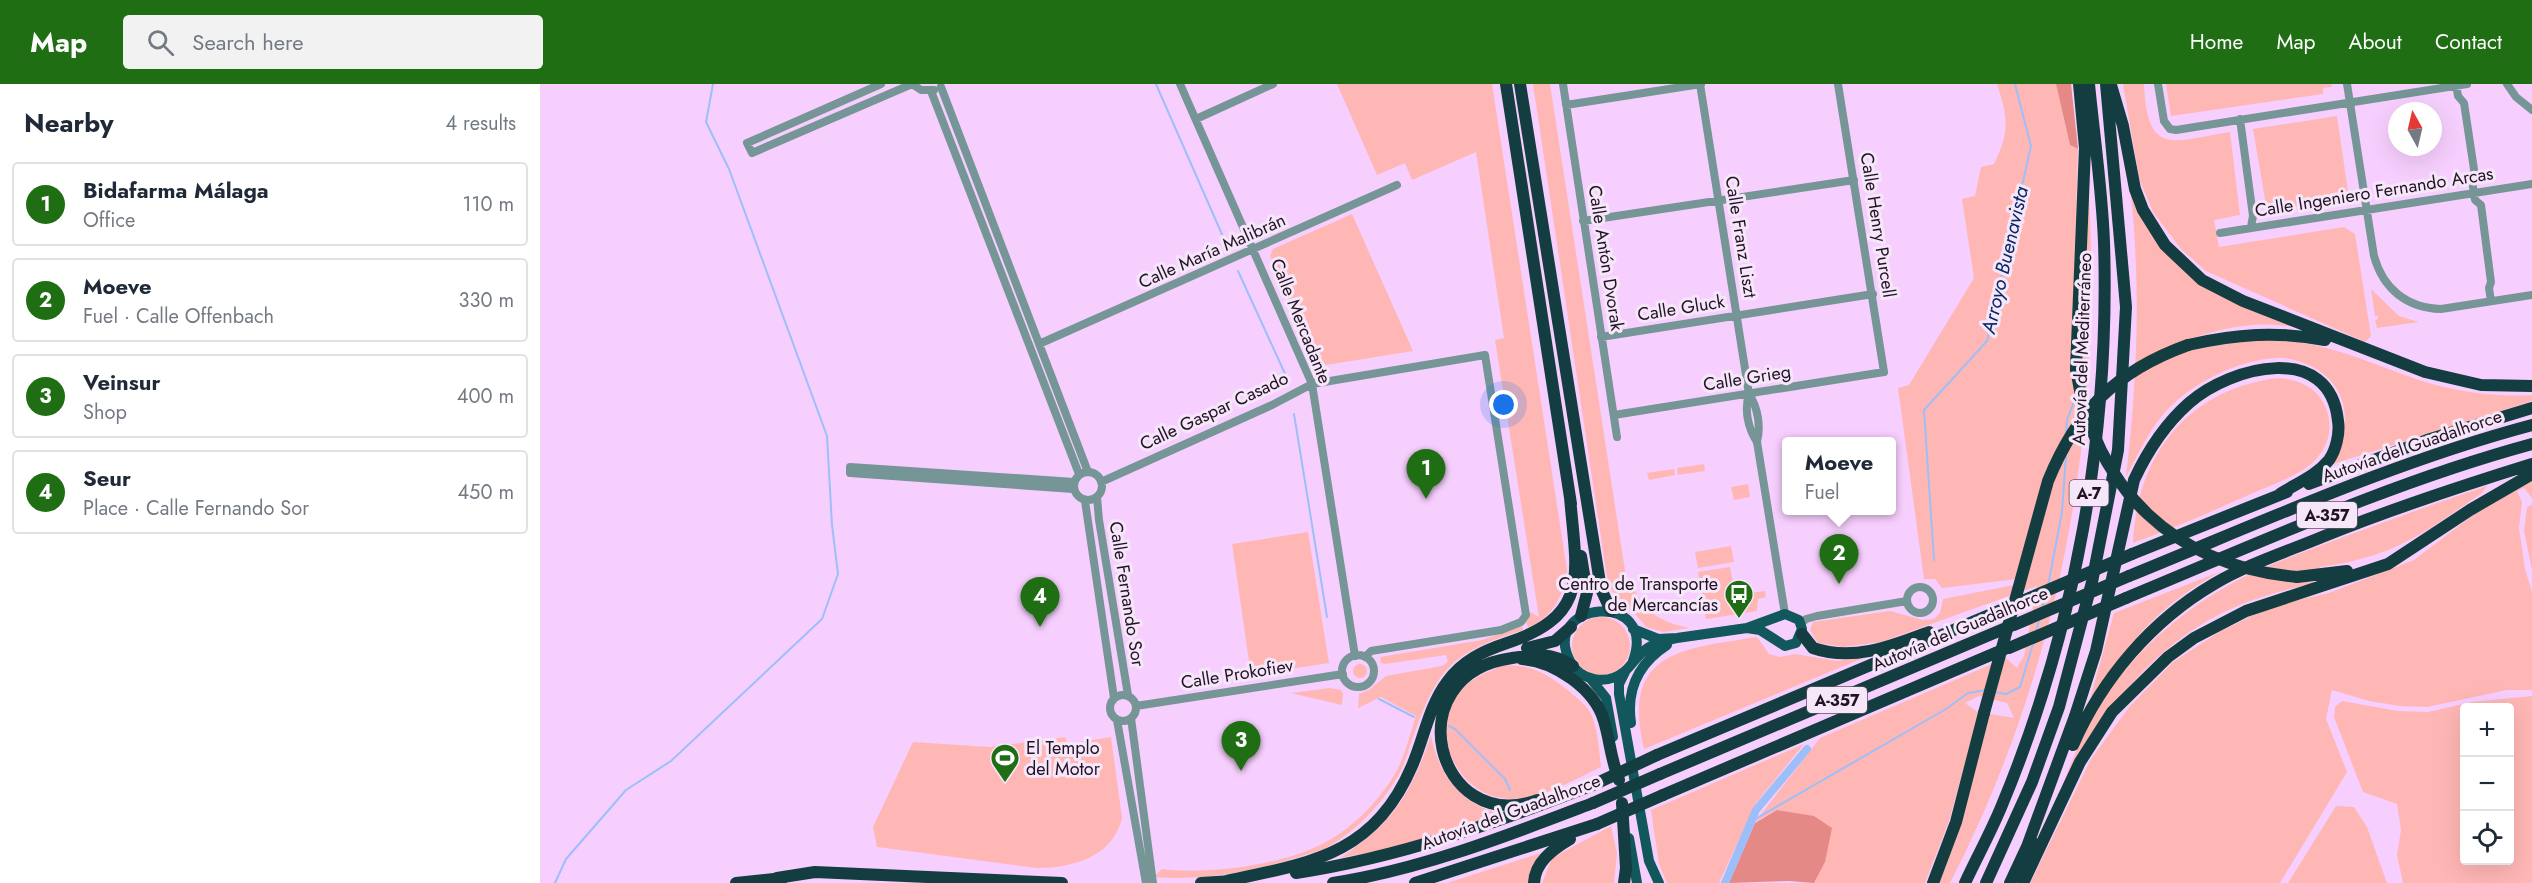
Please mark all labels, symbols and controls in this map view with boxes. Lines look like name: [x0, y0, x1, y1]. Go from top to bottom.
search box: [123, 15, 543, 69]
text: Map: [30, 22, 87, 63]
icon: search: [144, 26, 177, 59]
text: Search here: [192, 26, 304, 58]
text: Home: [2190, 27, 2243, 57]
text: Map: [2276, 27, 2316, 57]
text: About: [2349, 27, 2402, 57]
text: Contact: [2435, 27, 2502, 57]
north arrow: [2388, 102, 2442, 156]
text: Nearby: [24, 104, 113, 142]
text: 4 results: [445, 109, 516, 138]
street label: Calle Henry Purcell: [1854, 151, 1902, 299]
street label: Calle Ingeniero Fernando Arcas: [2253, 160, 2495, 224]
text: Bidafarma Málaga: [83, 174, 269, 206]
street label: Calle Franz Liszt: [1719, 174, 1764, 301]
street label: Calle Antón Dvorak: [1582, 183, 1630, 333]
water label: Arroyo Buenavista: [1974, 184, 2036, 337]
text: 1: [40, 190, 51, 219]
text: 110 m: [462, 190, 514, 219]
text: Office: [83, 206, 135, 235]
street label: Calle María Malibrán: [1134, 207, 1290, 295]
street label: Autovía del Mediterráneo: [2066, 252, 2098, 446]
street label: Calle Mercadante: [1264, 255, 1338, 387]
text: Moeve: [83, 270, 152, 302]
text: 2: [39, 286, 52, 315]
text: 330 m: [459, 286, 514, 315]
street label: Calle Gluck: [1636, 288, 1727, 328]
text: Fuel · Calle Offenbach: [83, 302, 274, 331]
street label: Calle Grieg: [1701, 358, 1793, 398]
street label: Calle Gaspar Casado: [1135, 365, 1293, 457]
text: Veinsur: [83, 366, 160, 398]
text: 3: [39, 382, 52, 411]
text: 400 m: [457, 382, 514, 411]
your location: [1489, 390, 1518, 419]
text: Shop: [83, 398, 127, 427]
street label: Autovía del Guadalhorce: [2319, 403, 2505, 489]
popup: [1782, 437, 1896, 515]
text: Moeve: [1805, 446, 1873, 478]
pin: 1: [1406, 450, 1446, 499]
text: Seur: [83, 462, 131, 494]
text: 4: [39, 478, 52, 507]
text: 450 m: [457, 478, 514, 507]
text: Fuel: [1805, 478, 1840, 507]
road number: A-7: [2070, 480, 2108, 506]
text: Place · Calle Fernando Sor: [83, 494, 309, 523]
road number: A-357: [2297, 502, 2357, 528]
street label: Calle Fernando Sor: [1103, 519, 1151, 669]
pin: 2: [1820, 534, 1858, 584]
place label: Centro de Transporte de Mercancías: [1558, 571, 1718, 618]
pin: 4: [1020, 578, 1060, 627]
bus stop icon: Centro de Transporte de Mercancías: [1723, 578, 1755, 620]
street label: Autovía del Guadalhorce: [1868, 580, 2052, 678]
street label: Calle Prokofiev: [1179, 652, 1295, 696]
road number: A-357: [1807, 687, 1867, 713]
map controls: [2460, 703, 2514, 865]
button: +: [2460, 703, 2514, 757]
pin: 3: [1222, 722, 1260, 771]
place label: El Templo del Motor: [1026, 735, 1101, 782]
sports icon: El Templo del Motor: [989, 742, 1021, 784]
button: −: [2460, 757, 2514, 811]
street label: Autovía del Guadalhorce: [1418, 768, 1604, 856]
button: locate: [2460, 811, 2514, 865]

